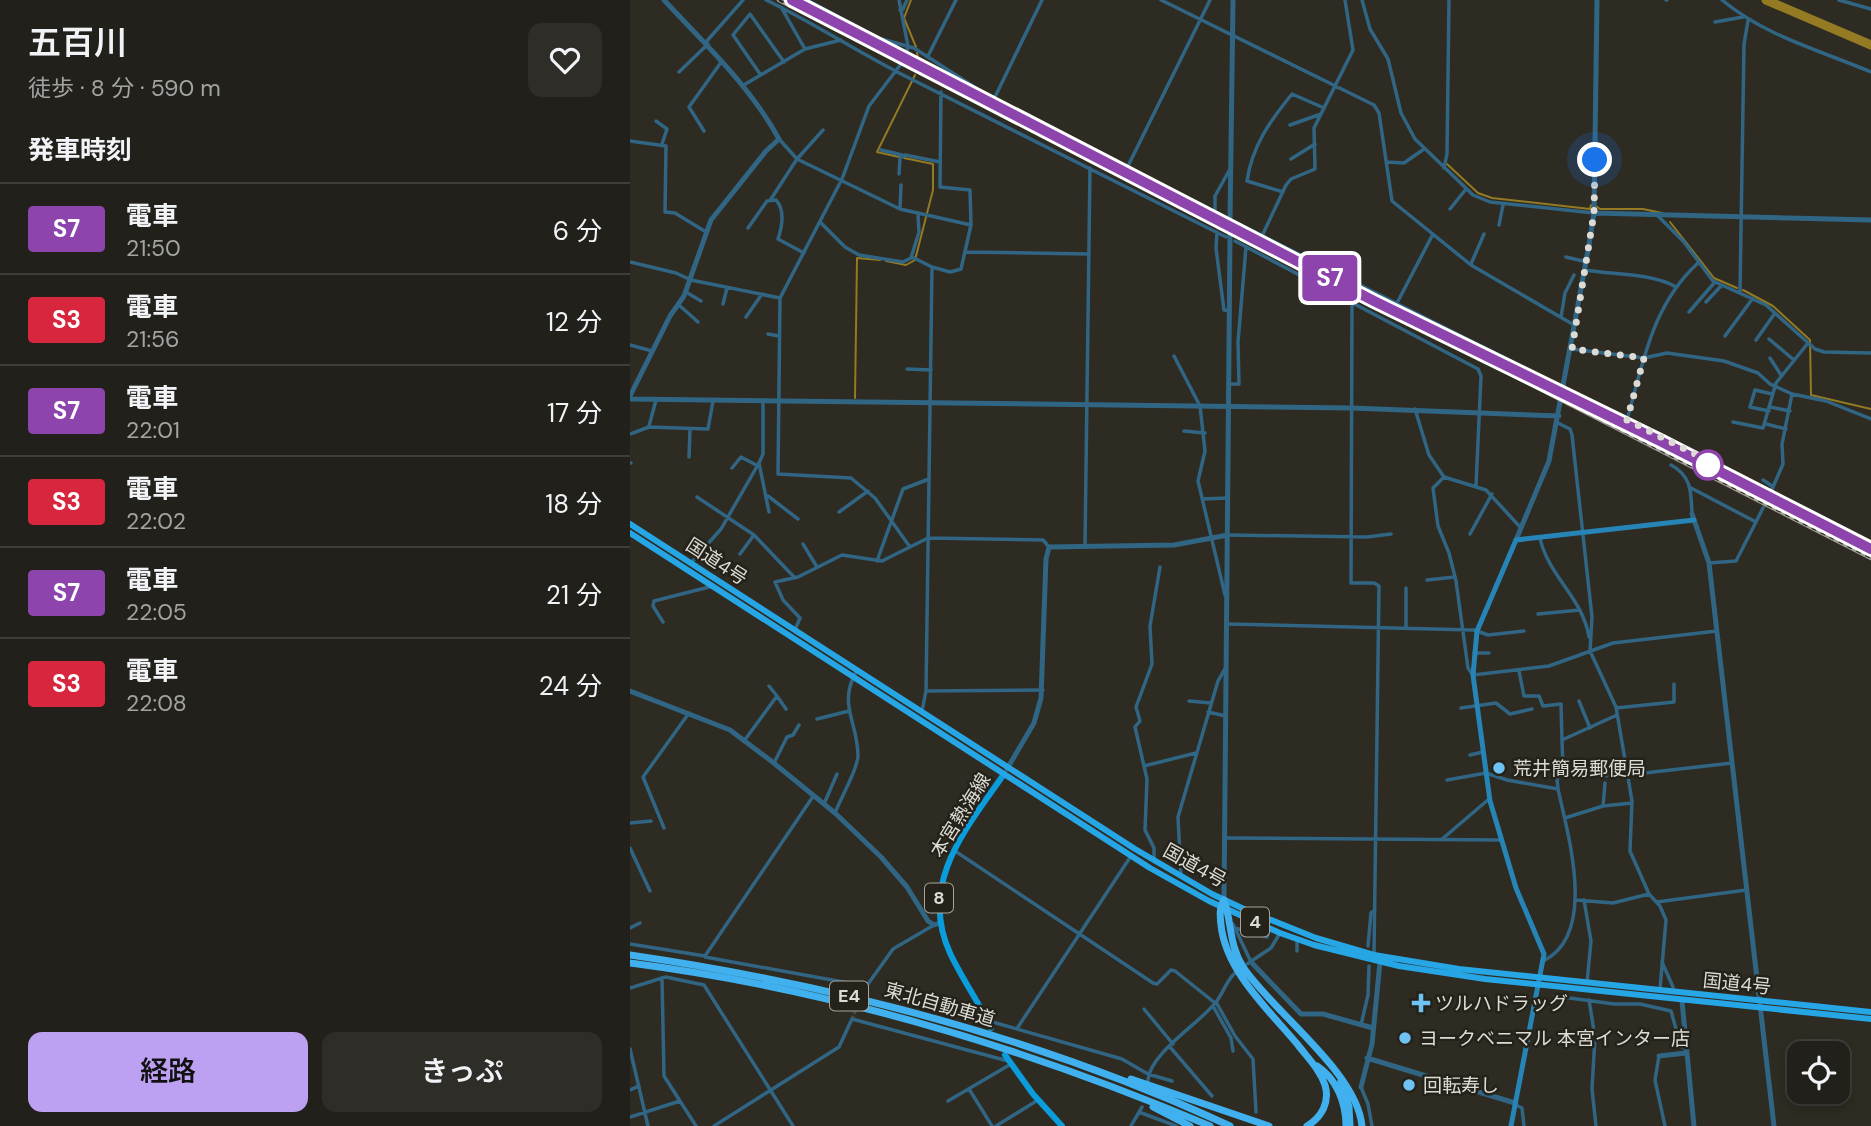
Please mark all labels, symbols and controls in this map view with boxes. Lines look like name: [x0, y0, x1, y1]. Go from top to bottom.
text: 五百川: [28, 21, 127, 64]
button: heart: [528, 23, 602, 97]
text: 徒歩 · 8 分 · 590 m: [28, 73, 221, 103]
text: 発車時刻: [28, 133, 132, 167]
your location: [1577, 142, 1612, 177]
text: 電車: [126, 199, 178, 233]
text: S7: [53, 213, 80, 244]
text: 6 分: [553, 214, 602, 248]
text: 21:50: [126, 233, 181, 263]
line badge: S7: [1298, 255, 1362, 301]
text: S7: [1316, 262, 1344, 293]
text: 電車: [126, 290, 178, 324]
text: S3: [52, 304, 81, 335]
text: 12 分: [546, 305, 602, 339]
text: 21:56: [126, 324, 180, 354]
text: 電車: [126, 381, 178, 415]
text: S7: [53, 395, 80, 426]
text: 17 分: [547, 396, 602, 430]
text: 22:01: [126, 415, 180, 445]
unlabelled marker: [1693, 450, 1723, 480]
text: 電車: [126, 472, 178, 506]
text: S3: [52, 486, 81, 517]
text: 18 分: [545, 487, 602, 521]
text: 22:02: [126, 506, 186, 536]
street label: 国道4号: [681, 532, 752, 591]
text: 電車: [126, 563, 178, 597]
text: S7: [53, 577, 80, 608]
text: 21 分: [546, 578, 602, 612]
text: 22:05: [126, 597, 187, 627]
text: 電車: [126, 654, 178, 688]
text: S3: [52, 668, 81, 699]
text: 24 分: [539, 669, 602, 703]
text: 22:08: [126, 688, 187, 718]
place label: 荒井簡易郵便局: [1513, 756, 1646, 781]
marker: 荒井簡易郵便局: [1491, 760, 1507, 776]
street label: 本宮熱海線: [925, 768, 996, 862]
street label: 国道4号: [1159, 838, 1231, 893]
road number: 8: [925, 884, 953, 912]
road number: 4: [1241, 908, 1269, 937]
street label: 国道4号: [1702, 967, 1772, 1000]
street label: 東北自動車道: [882, 977, 998, 1032]
road number: E4: [830, 981, 868, 1010]
place label: ツルハドラッグ: [1435, 991, 1568, 1016]
marker: ツルハドラッグ: [1413, 995, 1429, 1011]
place label: ヨークベニマル 本宮インター店: [1419, 1026, 1690, 1051]
marker: ヨークベニマル 本宮インター店: [1397, 1030, 1413, 1046]
button: 経路: [28, 1032, 308, 1112]
button: きっぷ: [322, 1032, 602, 1112]
map controls: [1787, 1041, 1850, 1104]
button: locate: [1787, 1041, 1850, 1104]
place label: 回転寿し: [1423, 1073, 1499, 1098]
marker: 回転寿し: [1401, 1077, 1417, 1093]

